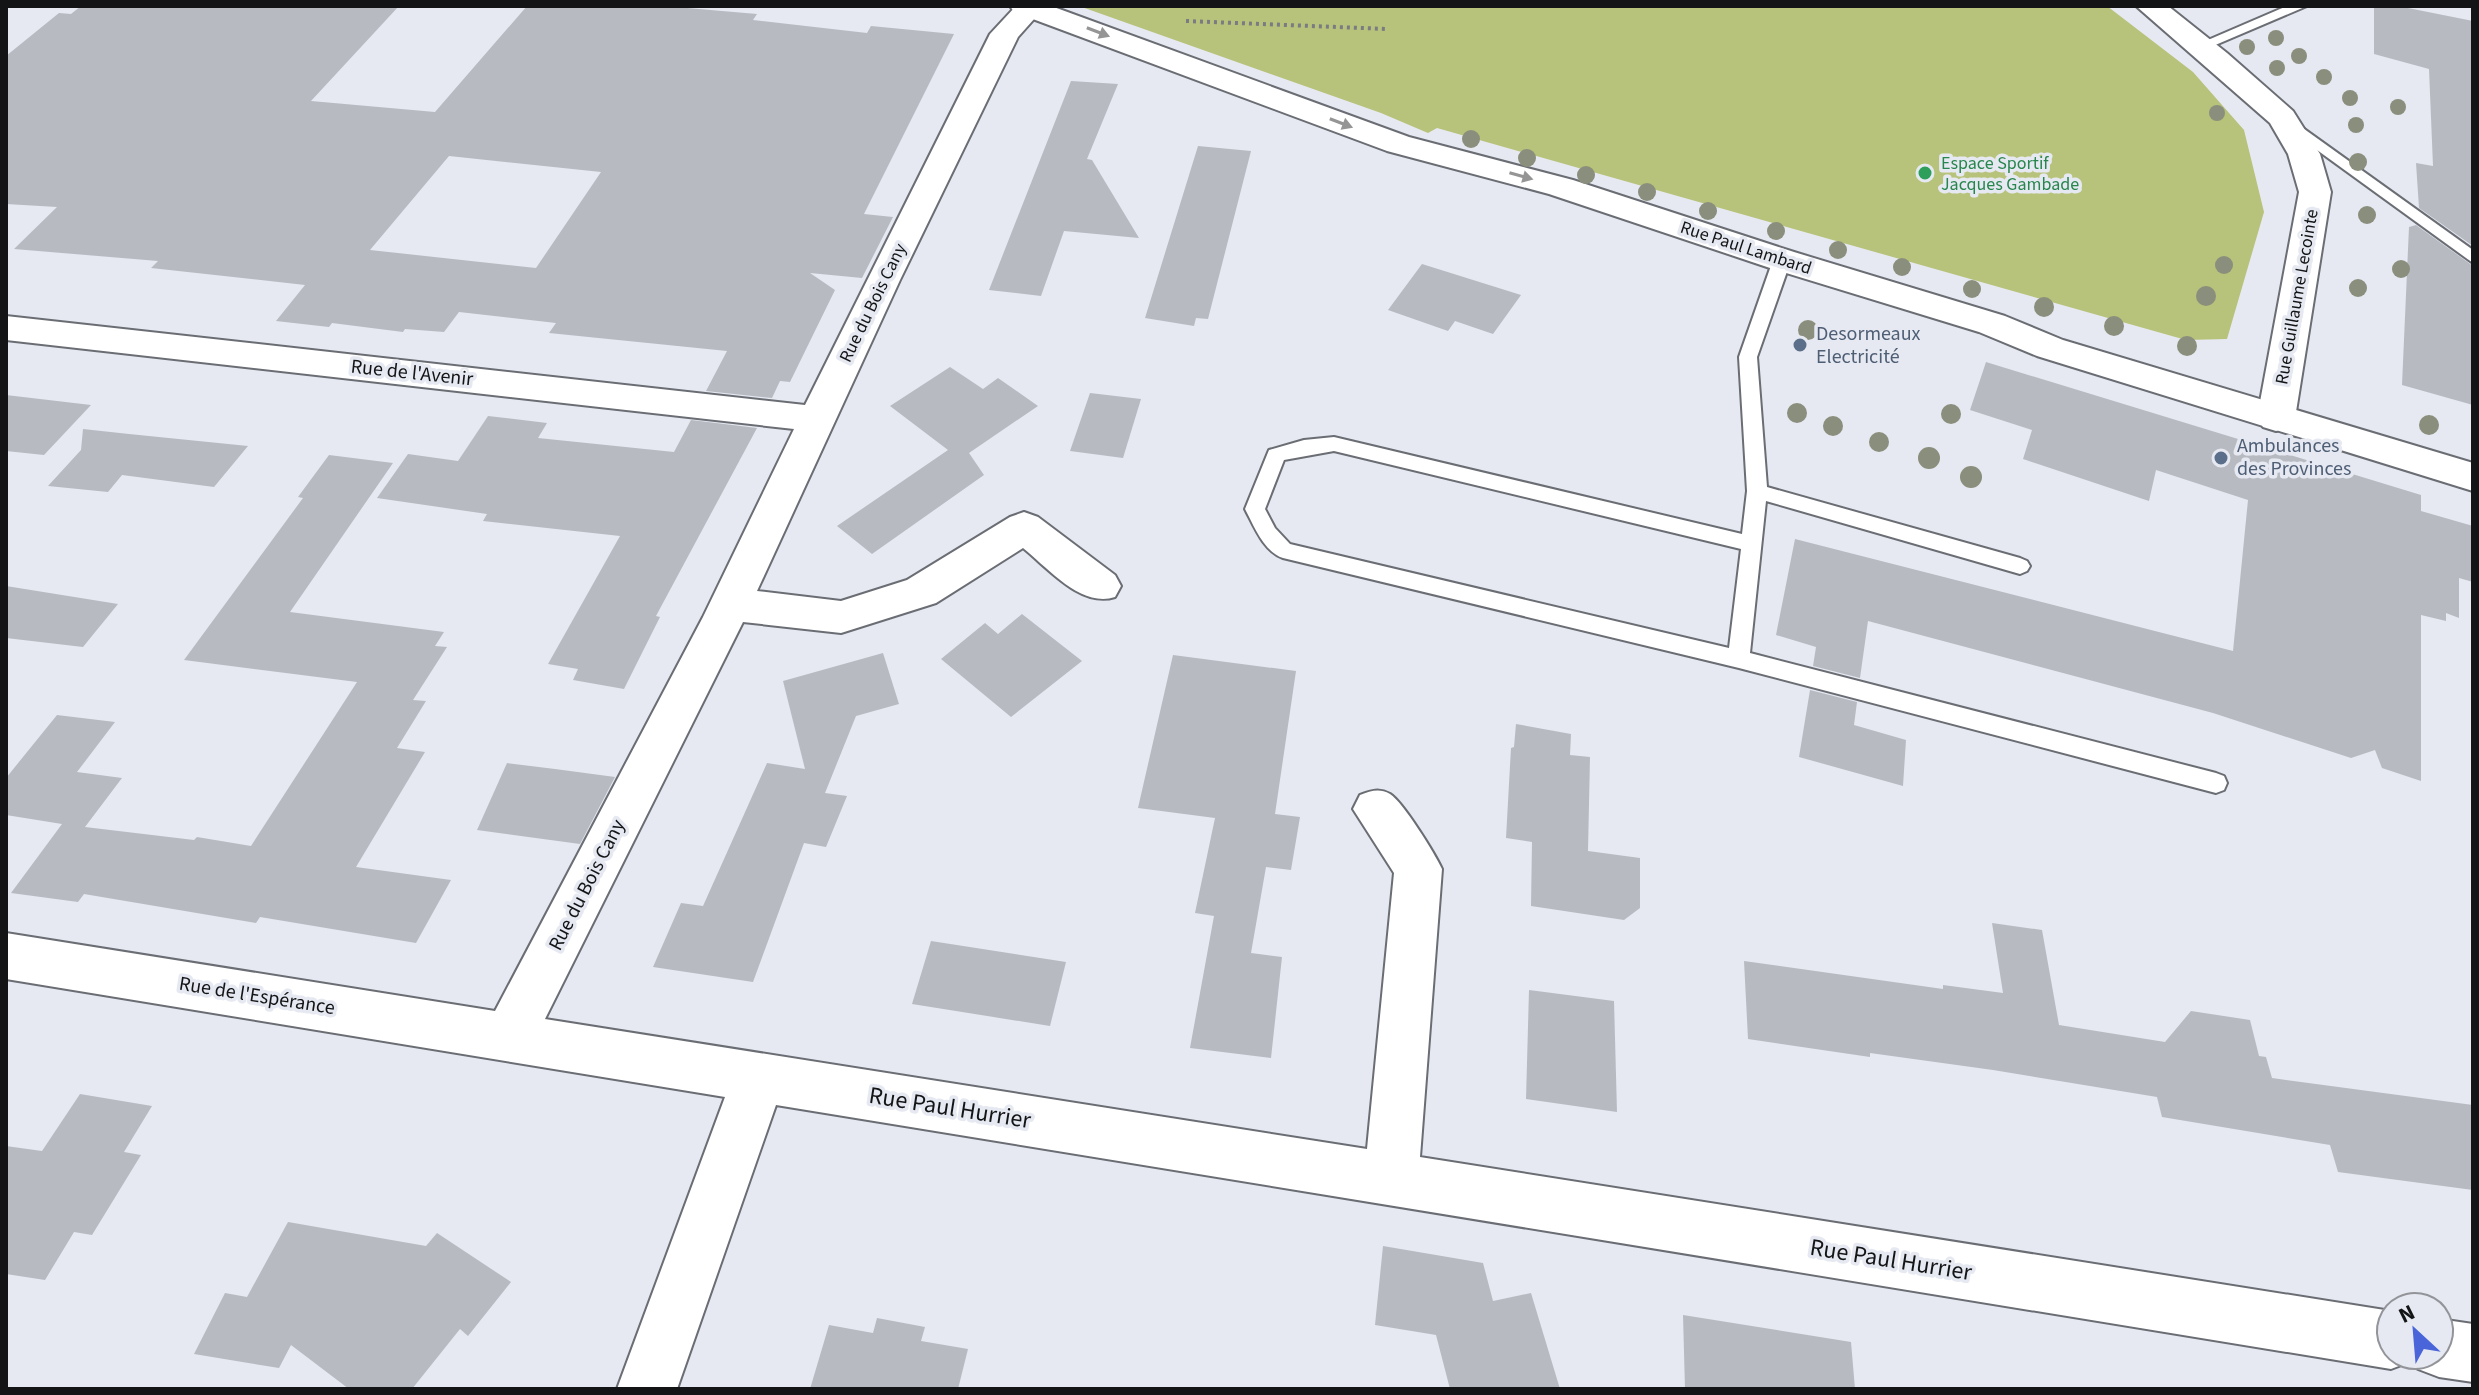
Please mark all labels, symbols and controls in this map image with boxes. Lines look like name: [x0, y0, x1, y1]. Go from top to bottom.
one-way arrow: [1086, 26, 1110, 38]
one-way arrow: [1329, 117, 1353, 130]
place label: Espace Sportif Jacques Gambade: [1941, 151, 2079, 197]
marker: Espace Sportif Jacques Gambade: [1916, 164, 1934, 182]
one-way arrow: [1508, 170, 1533, 182]
street label: Rue Guillaume Lecointe: [2269, 207, 2325, 387]
street label: Rue Paul Lambard: [1677, 215, 1815, 281]
street label: Rue du Bois Cany: [833, 239, 913, 367]
place label: Desormeaux Electricité: [1816, 320, 1921, 371]
marker: Desormeaux Electricité: [1791, 336, 1809, 354]
street label: Rue de l'Avenir: [349, 353, 475, 393]
place label: Ambulances des Provinces: [2237, 432, 2351, 483]
marker: Ambulances des Provinces: [2212, 449, 2230, 467]
street label: Rue du Bois Cany: [542, 814, 632, 955]
street label: Rue de l'Espérance: [177, 970, 337, 1022]
street label: Rue Paul Hurrier: [866, 1078, 1034, 1138]
street label: Rue Paul Hurrier: [1807, 1230, 1975, 1290]
north arrow: [2375, 1291, 2455, 1371]
text: N: [2393, 1296, 2420, 1332]

